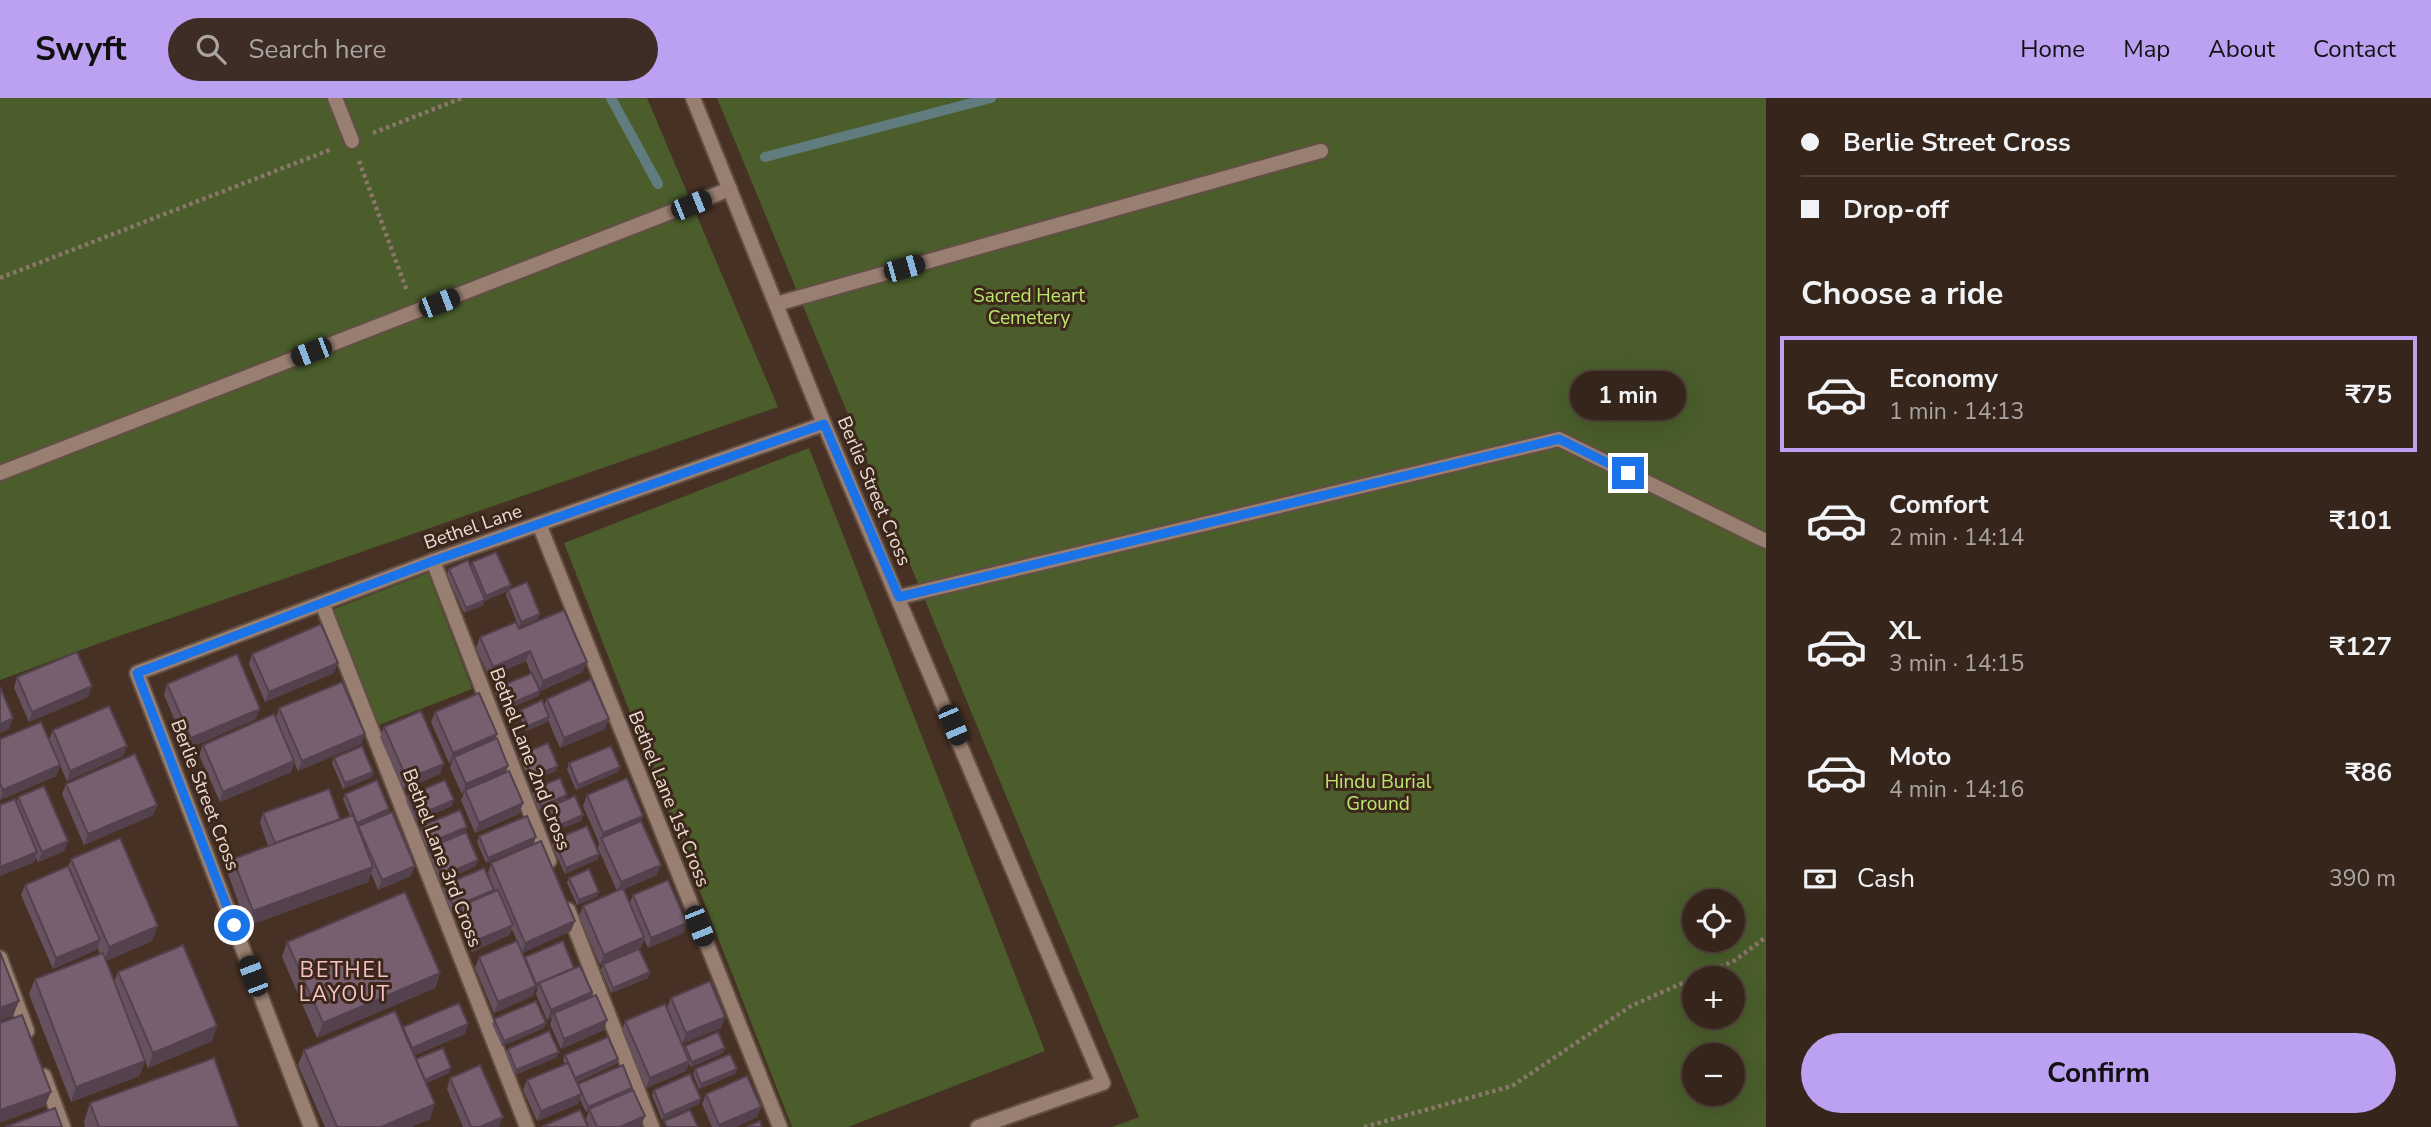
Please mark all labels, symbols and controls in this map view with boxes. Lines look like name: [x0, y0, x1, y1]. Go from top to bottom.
search box: [168, 18, 658, 81]
text: Swyft: [35, 27, 126, 72]
icon: search: [192, 30, 230, 68]
text: Search here: [248, 32, 386, 67]
text: Home: [2020, 33, 2085, 65]
text: Map: [2123, 33, 2170, 65]
text: About: [2208, 33, 2275, 65]
text: Contact: [2313, 33, 2396, 65]
text: Berlie Street Cross: [1843, 125, 2071, 160]
car: [668, 187, 715, 223]
text: Drop-off: [1843, 192, 1949, 227]
car: [881, 252, 928, 284]
text: Choose a ride: [1801, 272, 2003, 315]
park label: Sacred Heart Cemetery: [973, 283, 1085, 331]
car: [416, 286, 463, 320]
car: [288, 335, 335, 369]
text: Economy: [1889, 361, 1998, 396]
icon: car: [1805, 363, 1868, 426]
callout: 1 min: [1570, 372, 1686, 420]
text: ₹75: [2345, 377, 2392, 412]
text: 1 min: [1598, 380, 1658, 411]
text: 1 min · 14:13: [1889, 396, 2024, 427]
street label: Berlie Street Cross: [831, 412, 917, 570]
route end: [1612, 457, 1644, 489]
text: Comfort: [1889, 487, 1989, 522]
icon: car: [1805, 489, 1868, 552]
street label: Bethel Lane: [420, 498, 526, 556]
text: ₹101: [2330, 503, 2392, 538]
text: 2 min · 14:14: [1889, 522, 2024, 553]
text: XL: [1889, 613, 1921, 648]
icon: car: [1805, 615, 1868, 678]
text: ₹127: [2330, 629, 2392, 664]
text: 3 min · 14:15: [1889, 648, 2024, 679]
street label: Bethel Lane 2nd Cross: [483, 664, 577, 854]
car: [936, 702, 971, 748]
street label: Bethel Lane 1st Cross: [622, 707, 716, 891]
street label: Berlie Street Cross: [164, 716, 246, 874]
text: Moto: [1889, 739, 1951, 774]
icon: car: [1805, 741, 1868, 804]
text: ₹86: [2345, 755, 2392, 790]
street label: Bethel Lane 3rd Cross: [396, 765, 488, 951]
park label: Hindu Burial Ground: [1325, 769, 1432, 817]
text: 4 min · 14:16: [1889, 774, 2024, 805]
icon: cash: [1801, 860, 1839, 898]
text: Cash: [1857, 861, 1915, 896]
text: 390 m: [2329, 863, 2396, 894]
map controls: [1682, 889, 1745, 1106]
button: locate: [1682, 889, 1745, 952]
car: [682, 903, 717, 949]
route start: [218, 909, 250, 941]
car: [236, 953, 271, 999]
district label: BETHEL LAYOUT: [299, 956, 391, 1008]
button: +: [1682, 966, 1745, 1029]
button: Confirm: [1801, 1033, 2396, 1113]
button: −: [1682, 1043, 1745, 1106]

